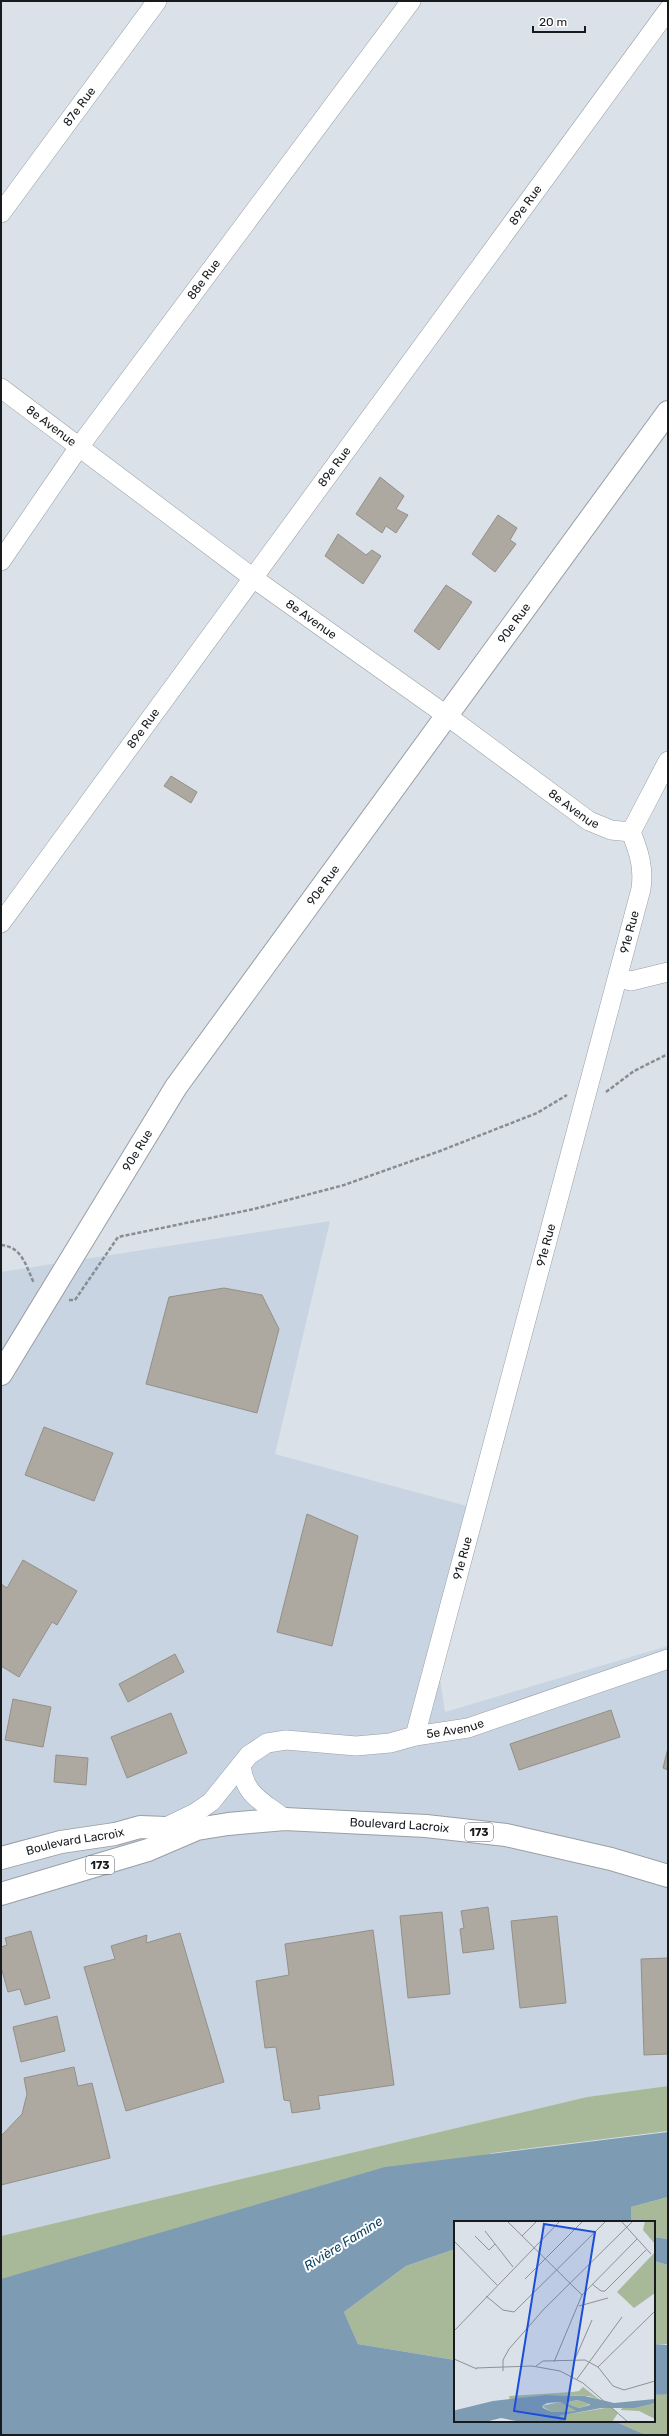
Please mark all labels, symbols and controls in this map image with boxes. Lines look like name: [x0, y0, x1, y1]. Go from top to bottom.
scale bar: [533, 8, 585, 34]
text: 20 m: [539, 15, 567, 29]
street label: 87e Rue: [60, 84, 98, 129]
street label: 89e Rue: [506, 182, 545, 228]
street label: 88e Rue: [184, 256, 223, 302]
street label: 8e Avenue: [23, 403, 79, 449]
street label: 89e Rue: [315, 444, 354, 490]
street label: 8e Avenue: [283, 597, 340, 642]
street label: 90e Rue: [495, 600, 533, 646]
street label: 89e Rue: [124, 705, 163, 751]
street label: 8e Avenue: [546, 786, 601, 831]
street label: 90e Rue: [304, 862, 343, 908]
street label: 91e Rue: [617, 909, 642, 955]
street label: 90e Rue: [119, 1127, 156, 1174]
street label: 91e Rue: [534, 1222, 558, 1268]
street label: 91e Rue: [450, 1535, 475, 1581]
street label: 5e Avenue: [425, 1716, 486, 1741]
street label: Boulevard Lacroix: [349, 1815, 451, 1836]
road number: 173: [465, 1823, 493, 1841]
street label: Boulevard Lacroix: [24, 1825, 126, 1858]
road number: 173: [86, 1856, 114, 1874]
water label: Rivière Famine: [301, 2213, 385, 2274]
inset map: [454, 2221, 655, 2422]

